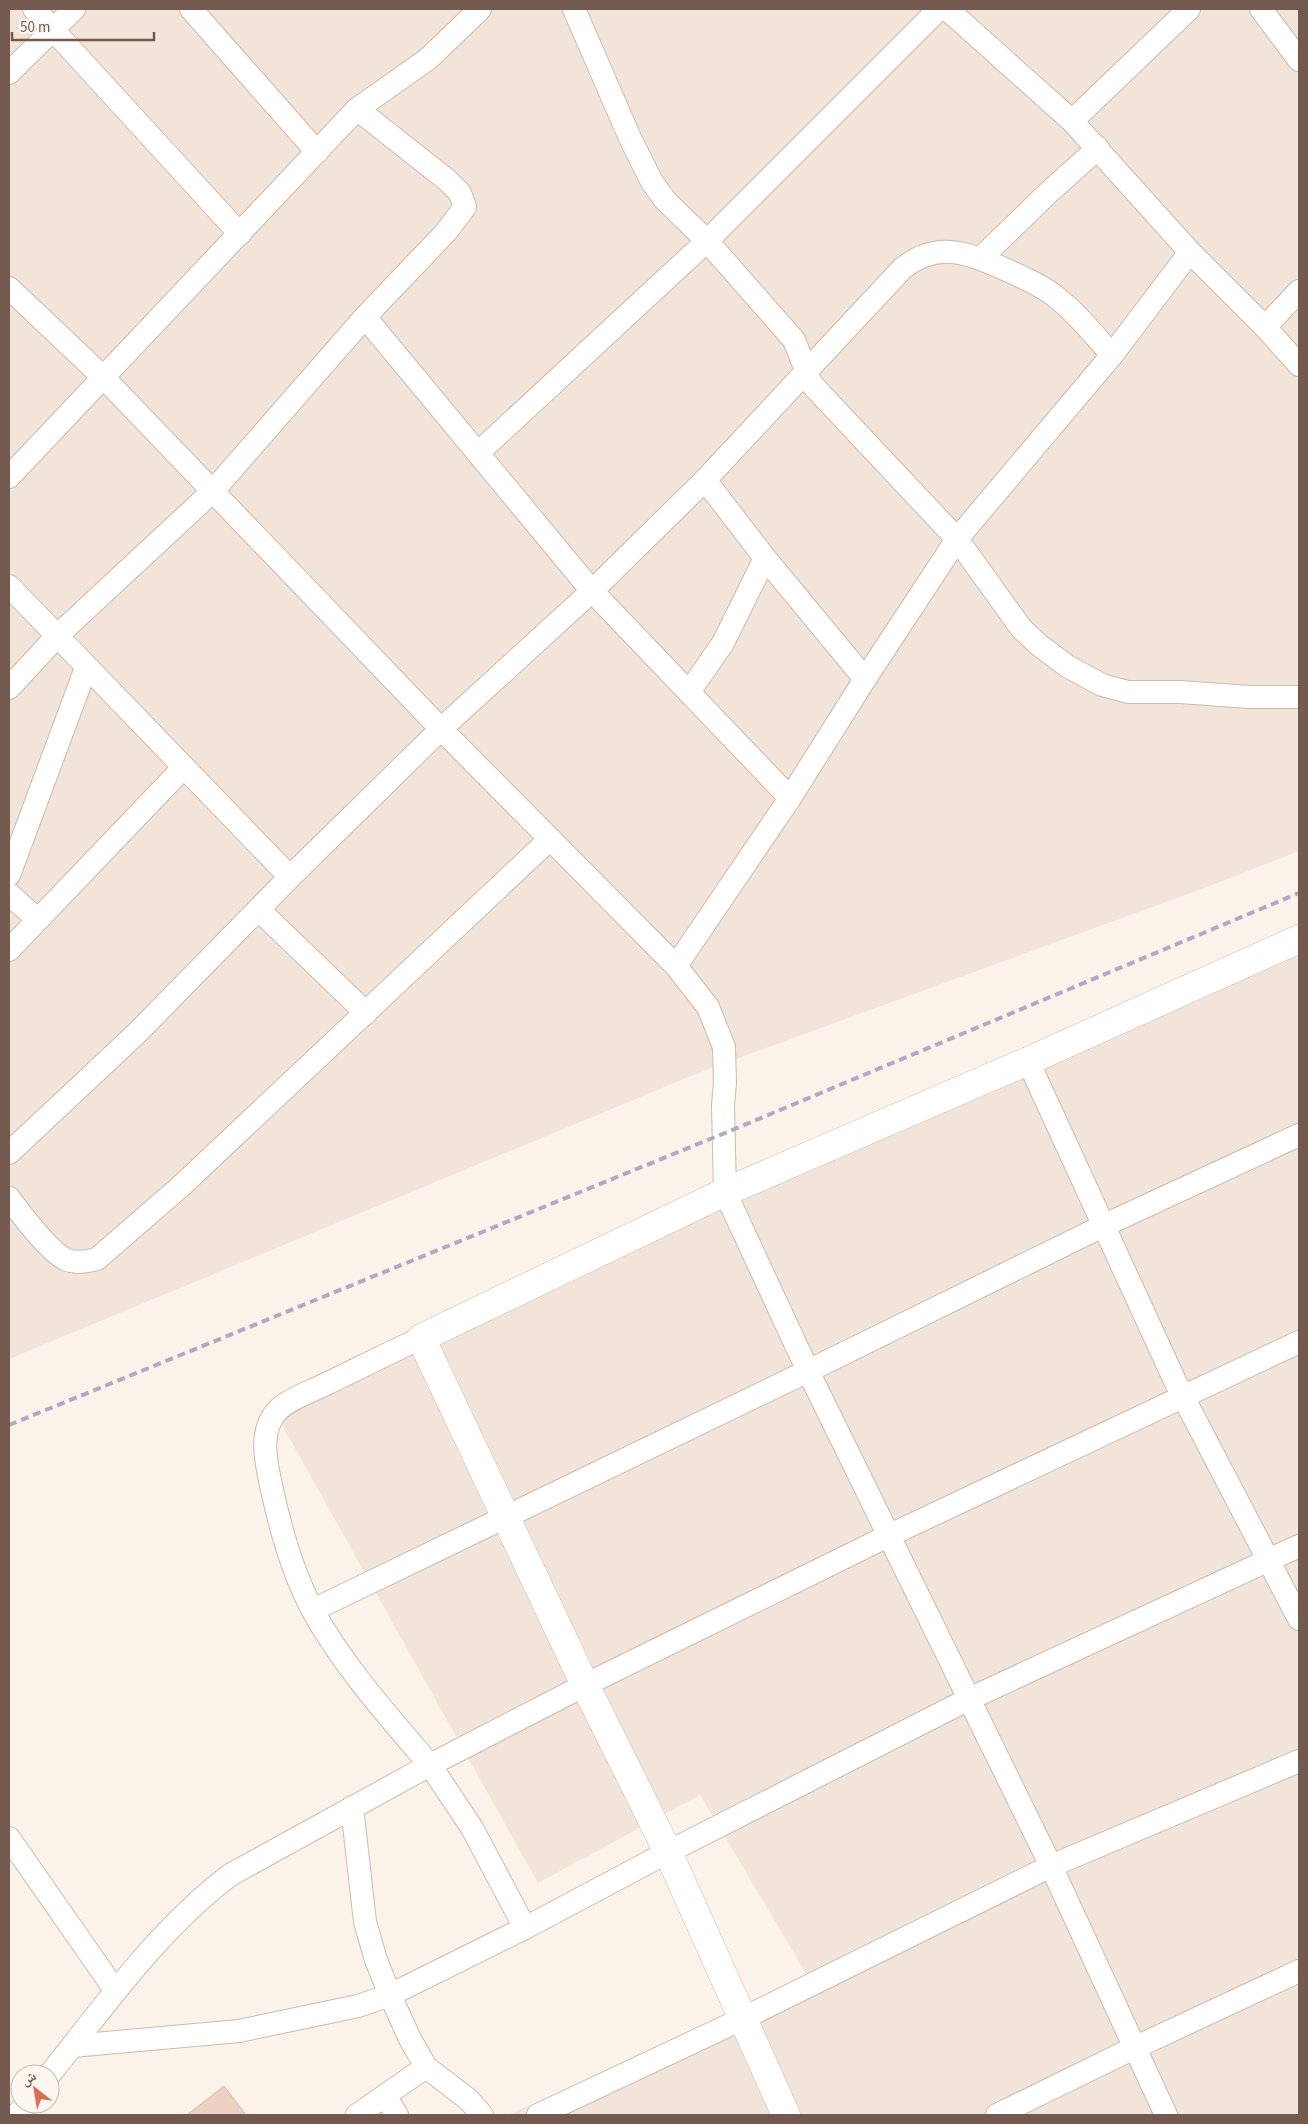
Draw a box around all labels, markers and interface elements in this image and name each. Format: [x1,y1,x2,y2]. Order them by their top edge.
scale bar [12,10,155,42]
text: 50 m [20,17,50,38]
north arrow [10,2064,60,2114]
text: ش [17,2066,40,2091]

